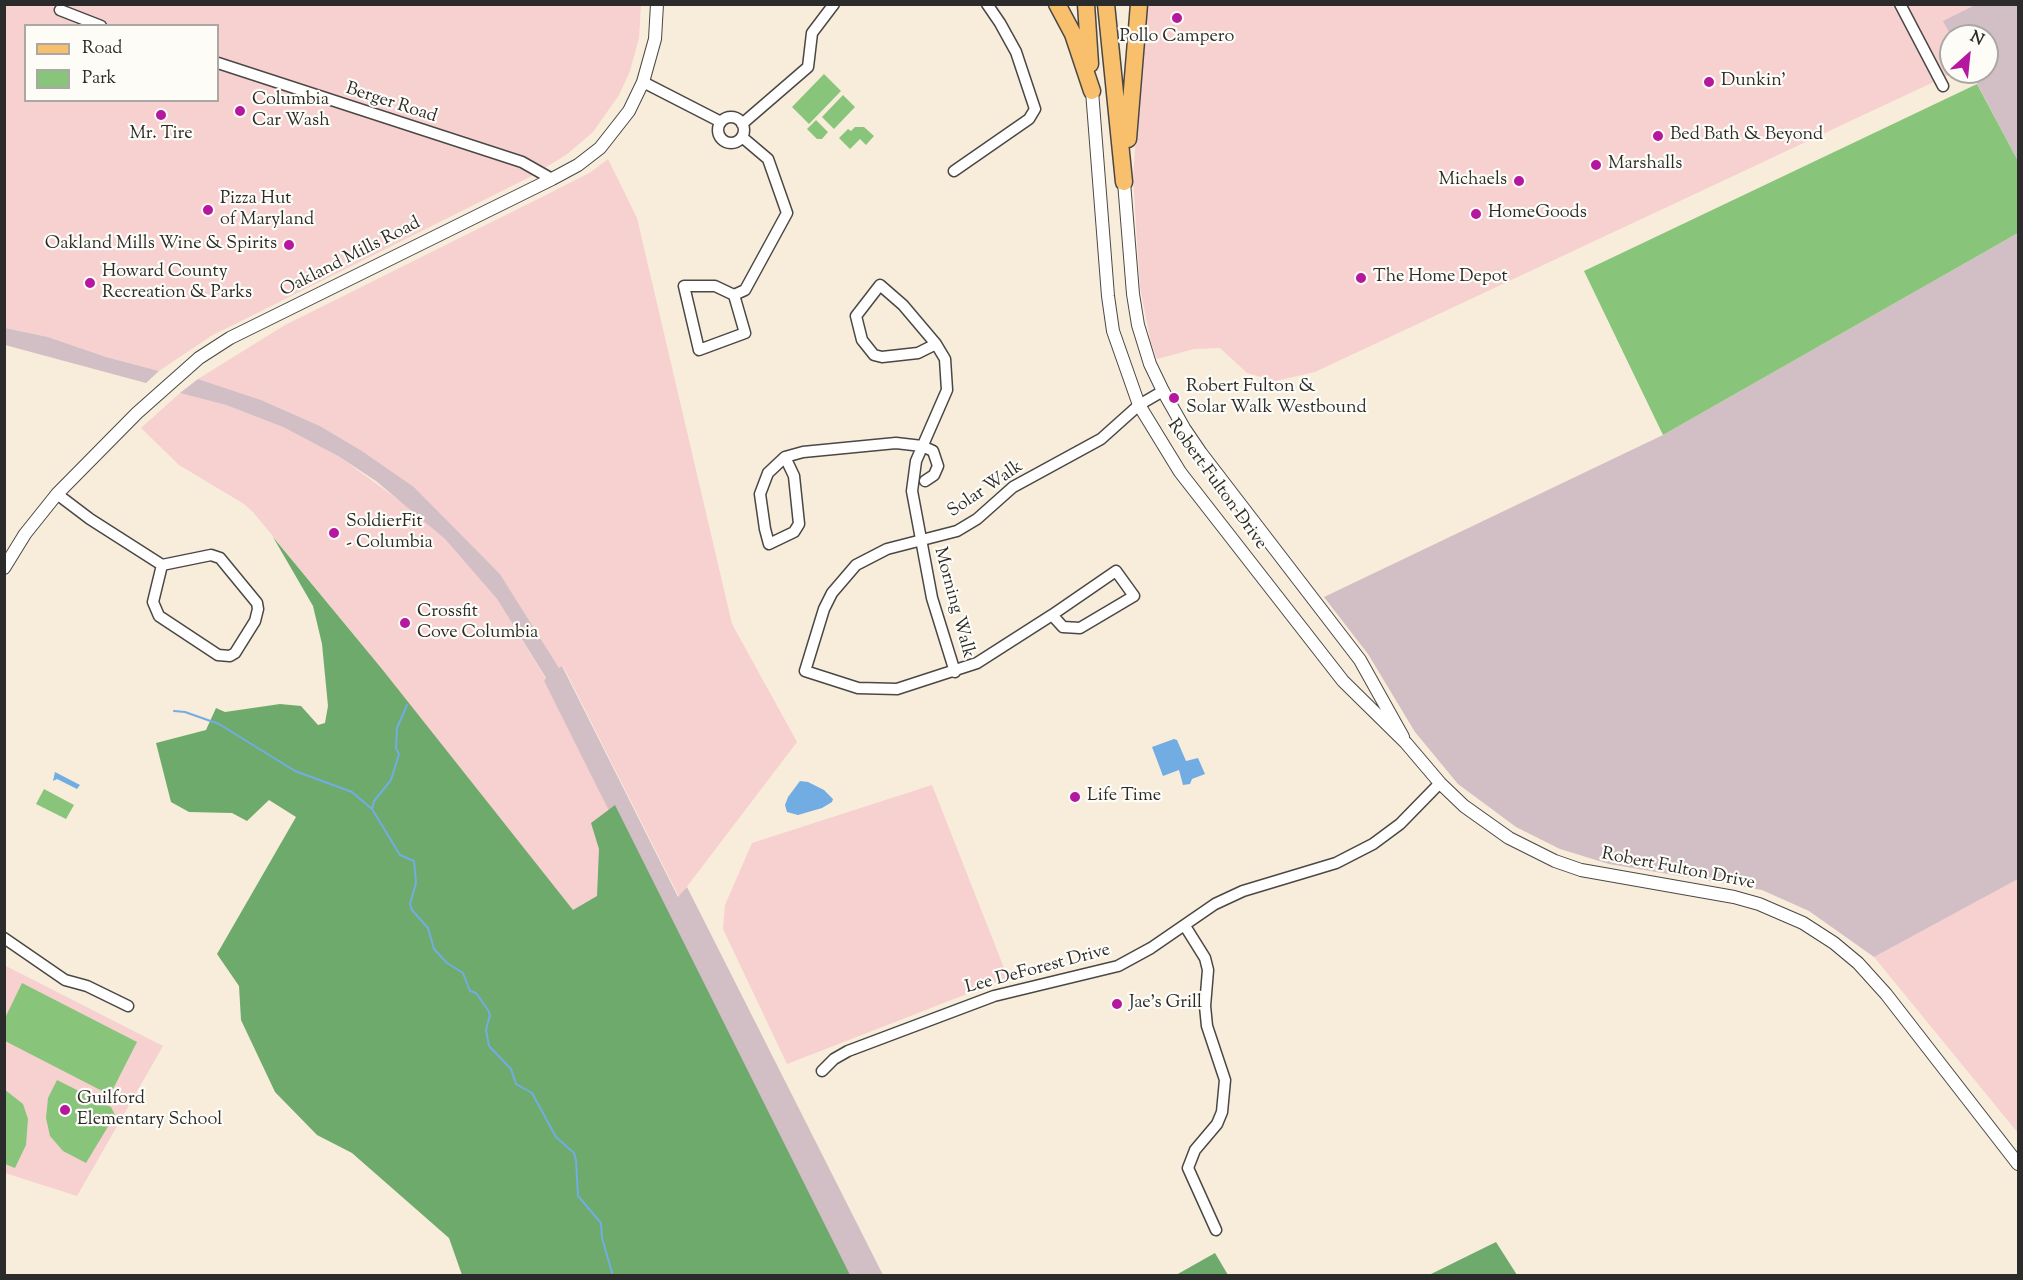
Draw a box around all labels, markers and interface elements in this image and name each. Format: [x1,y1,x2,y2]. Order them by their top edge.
marker: Pollo Campero [1170,11,1184,25]
legend [24,24,219,102]
north arrow [1939,24,1999,84]
text: N [1966,26,1987,52]
place label: Pollo Campero [1120,27,1234,49]
text: Road [82,36,122,62]
text: Park [82,66,116,92]
place label: Dunkin' [1721,71,1786,93]
marker: Dunkin' [1702,75,1716,89]
street label: Berger Road [343,79,439,129]
place label: Columbia Car Wash [252,90,330,132]
marker: Columbia Car Wash [233,104,247,118]
marker: Mr. Tire [154,108,168,122]
place label: Mr. Tire [129,124,193,146]
place label: Bed Bath & Beyond [1670,125,1823,147]
marker: Bed Bath & Beyond [1651,129,1665,143]
place label: Marshalls [1608,154,1682,176]
marker: Marshalls [1589,158,1603,172]
place label: Michaels [1438,170,1507,192]
marker: Michaels [1512,174,1526,188]
place label: Pizza Hut of Maryland [220,189,314,232]
marker: Pizza Hut of Maryland [201,203,215,217]
place label: HomeGoods [1488,203,1587,225]
marker: HomeGoods [1469,207,1483,221]
street label: Oakland Mills Road [277,213,425,303]
place label: Oakland Mills Wine & Spirits [45,234,277,256]
marker: Oakland Mills Wine & Spirits [282,238,296,252]
place label: Howard County Recreation & Parks [102,262,252,304]
place label: The Home Depot [1373,267,1508,289]
marker: The Home Depot [1354,271,1368,285]
marker: Howard County Recreation & Parks [83,276,97,290]
place label: Robert Fulton & Solar Walk Westbound [1186,377,1367,420]
marker: Robert Fulton & Solar Walk Westbound [1167,391,1181,405]
street label: Robert Fulton Drive [1161,416,1271,554]
street label: Solar Walk [944,457,1028,523]
place label: SoldierFit - Columbia [346,512,433,554]
marker: SoldierFit - Columbia [327,526,341,540]
street label: Morning Walk [928,545,978,661]
place label: Crossfit Cove Columbia [417,602,538,644]
marker: Crossfit Cove Columbia [398,616,412,630]
place label: Life Time [1087,786,1161,808]
marker: Life Time [1068,790,1082,804]
street label: Robert Fulton Drive [1600,845,1756,895]
street label: Lee DeForest Drive [963,940,1113,1000]
place label: Jae's Grill [1129,993,1202,1015]
marker: Jae's Grill [1110,997,1124,1011]
place label: Guilford Elementary School [77,1089,222,1132]
marker: Guilford Elementary School [58,1103,72,1117]

